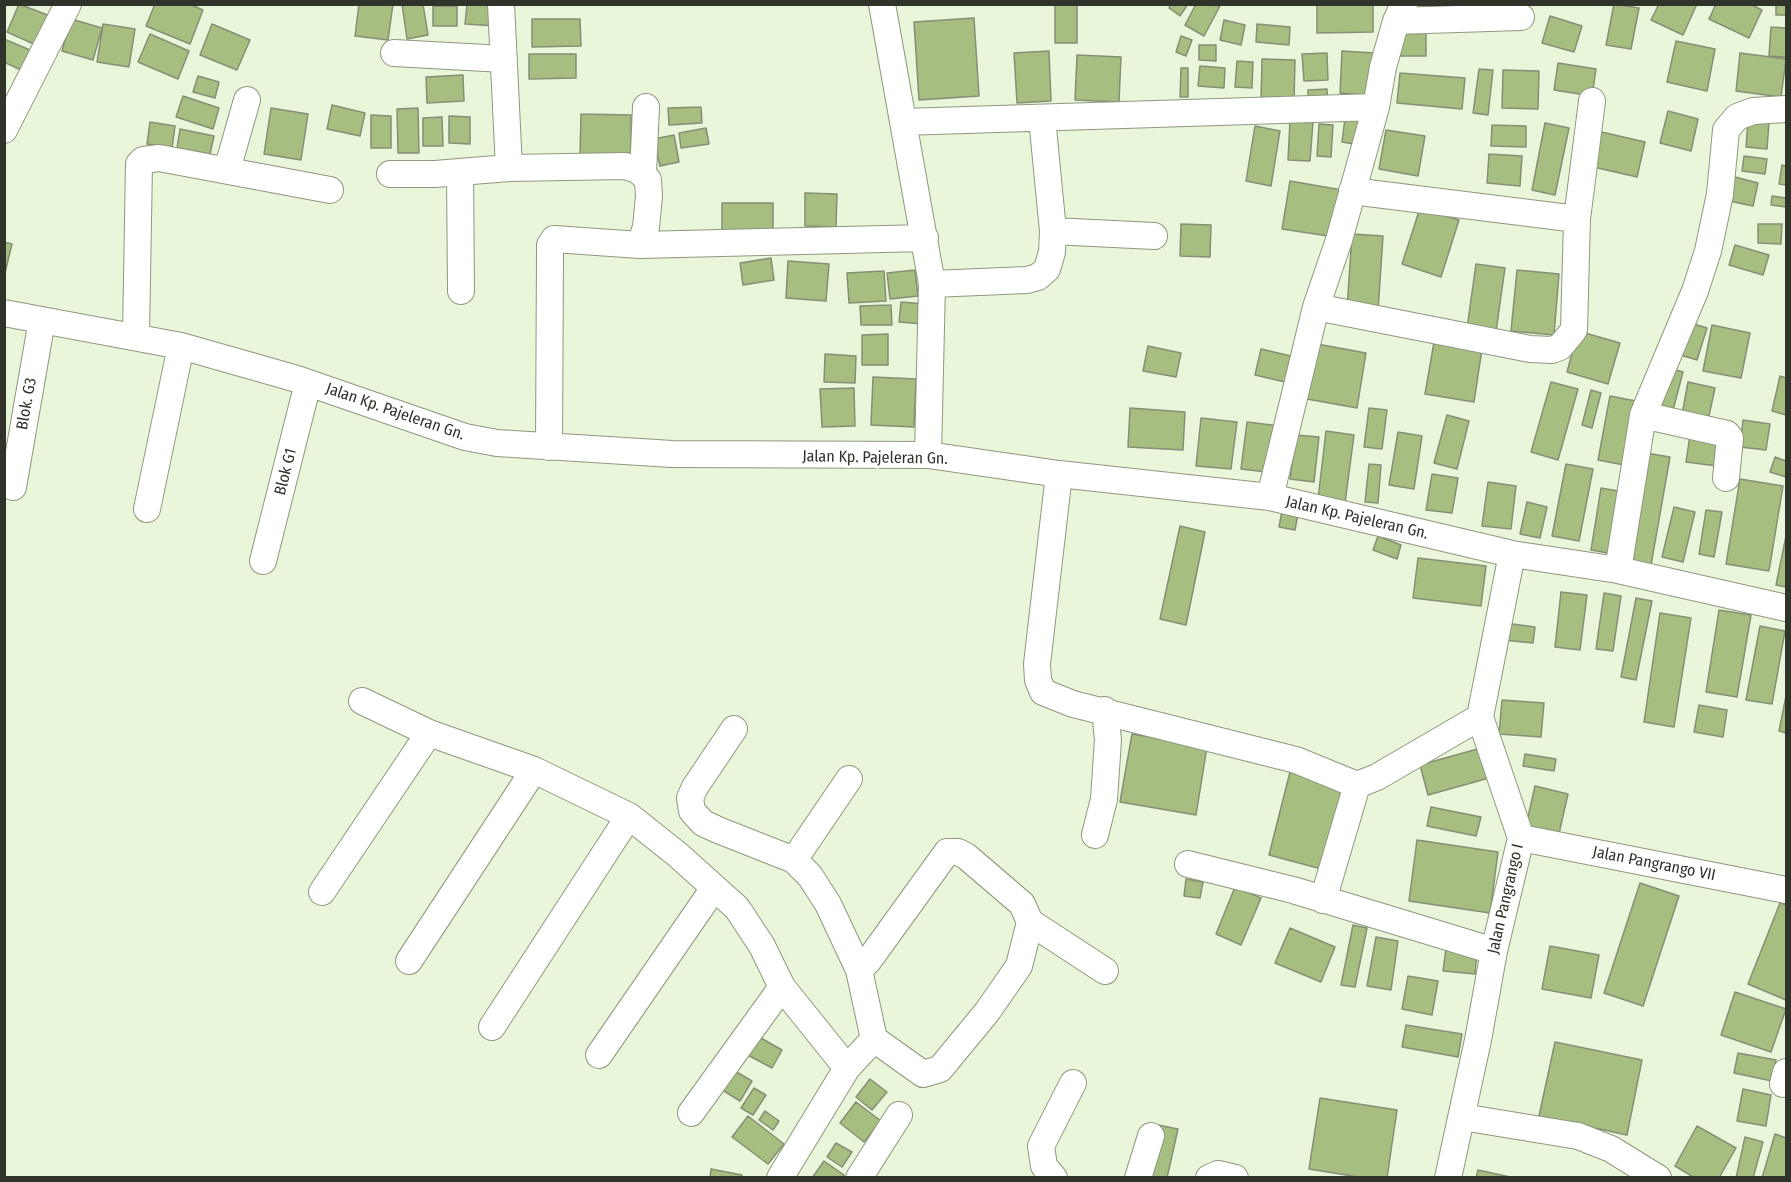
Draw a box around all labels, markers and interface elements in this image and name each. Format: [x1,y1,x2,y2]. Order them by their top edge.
street label: Blok. G3 [13,377,41,431]
street label: Jalan Kp. Pajeleran Gn. [323,379,467,445]
street label: Blok G1 [271,447,301,497]
street label: Jalan Kp. Pajeleran Gn. [802,447,948,469]
street label: Jalan Kp. Pajeleran Gn. [1284,492,1430,544]
street label: Jalan Pangrango I [1484,842,1528,956]
street label: Jalan Pangrango VII [1591,843,1717,885]

